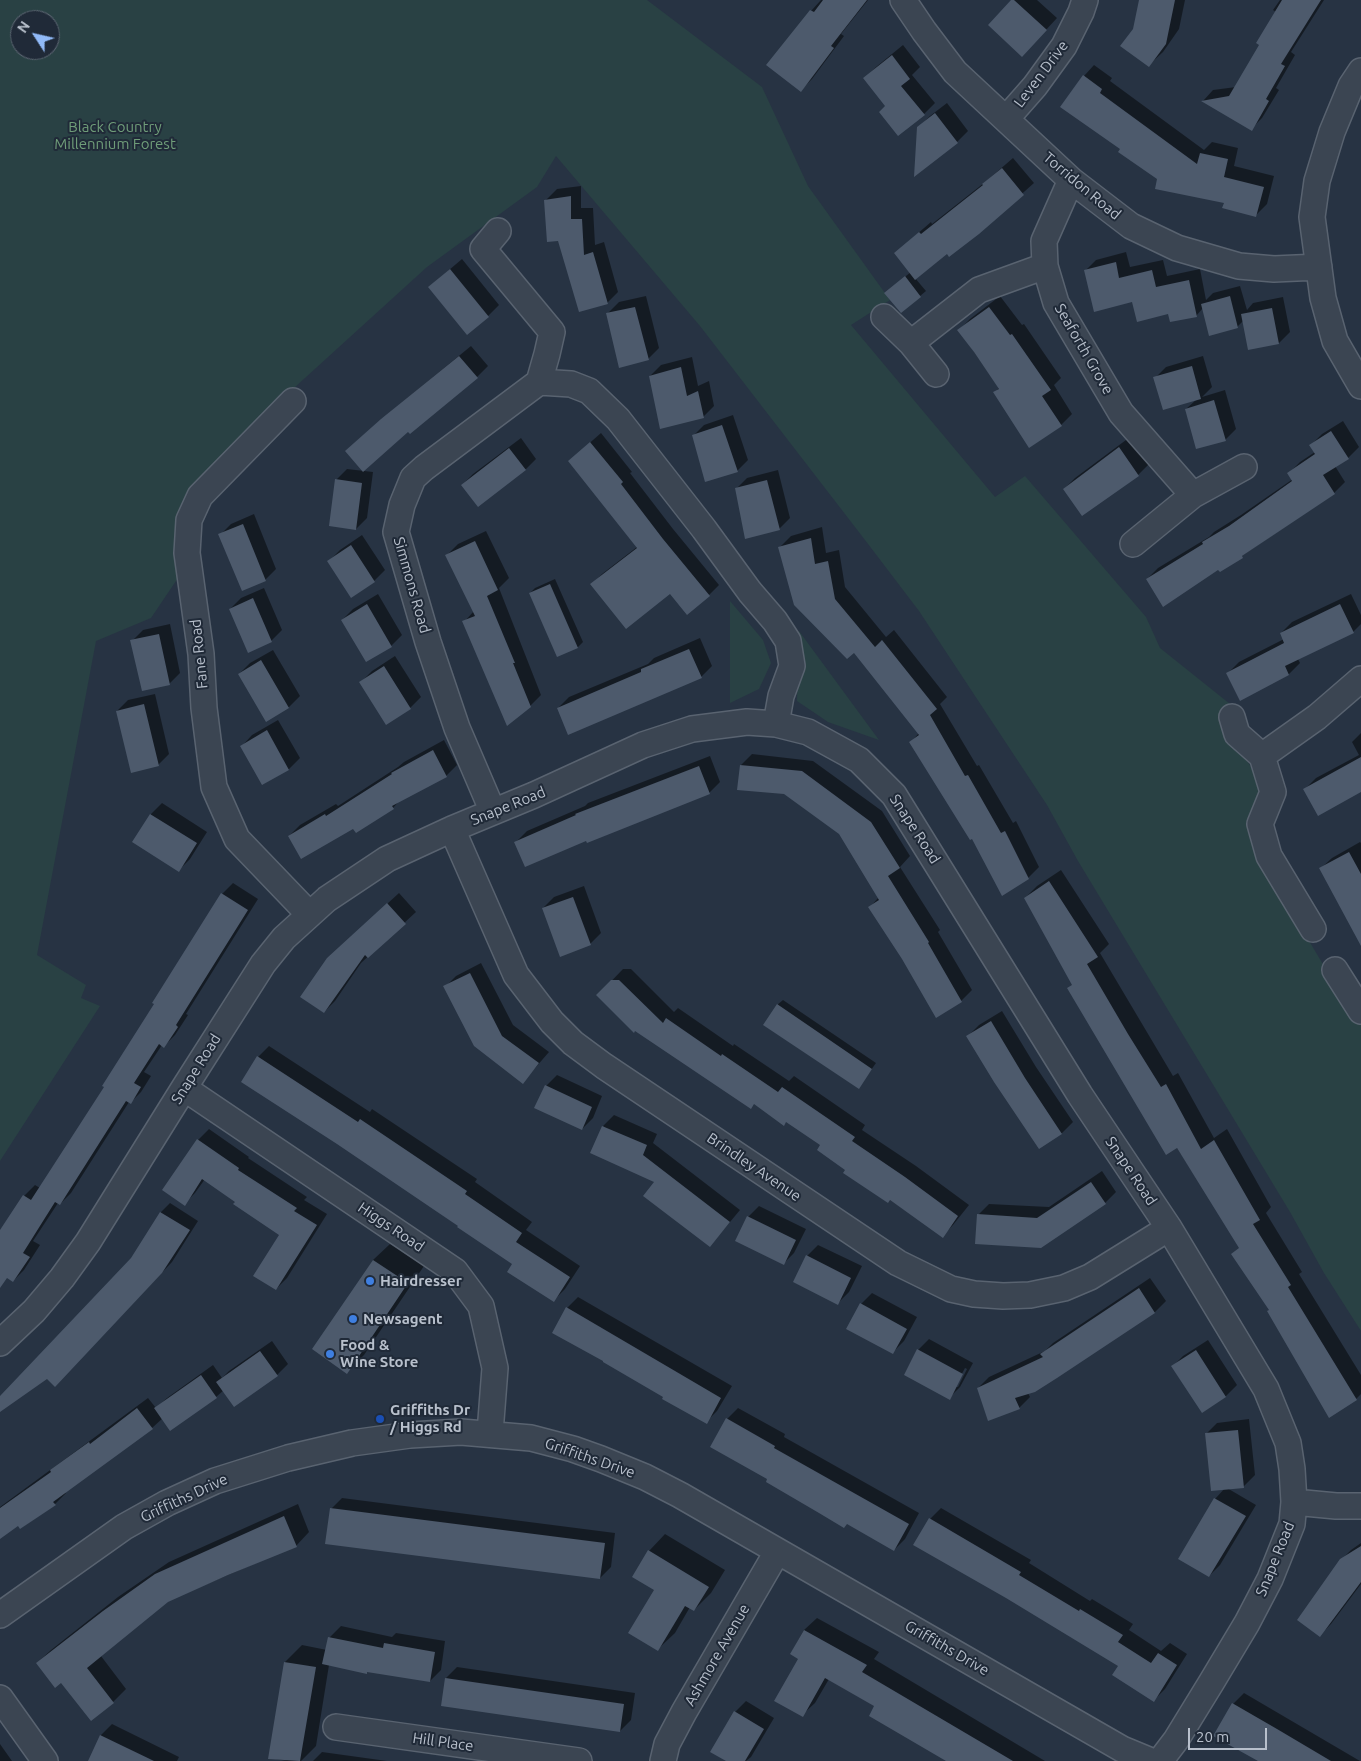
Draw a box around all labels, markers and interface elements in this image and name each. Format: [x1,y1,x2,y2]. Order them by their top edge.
north arrow [10,10,60,60]
text: N [14,18,33,36]
street label: Leven Drive [1010,37,1072,111]
park label: Black Country Millennium Forest [54,118,176,153]
street label: Torridon Road [1040,148,1124,224]
street label: Seaforth Grove [1051,300,1117,398]
street label: Simmons Road [390,535,434,635]
street label: Fane Road [186,618,212,690]
street label: Snape Road [468,783,548,829]
street label: Snape Road [886,791,944,867]
street label: Snape Road [167,1031,225,1107]
street label: Brindley Avenue [704,1129,804,1205]
street label: Snape Road [1101,1133,1161,1209]
street label: Higgs Road [355,1198,427,1256]
place label: Hairdresser [380,1272,462,1290]
marker: Hairdresser [364,1275,376,1287]
place label: Newsagent [363,1310,442,1328]
marker: Newsagent [347,1313,359,1325]
place label: Food & Wine Store [340,1336,418,1371]
marker: Food & Wine Store [324,1348,336,1360]
place label: Griffiths Dr / Higgs Rd [390,1401,470,1436]
marker: Griffiths Dr / Higgs Rd [374,1413,386,1425]
street label: Griffiths Drive [543,1434,637,1482]
street label: Griffiths Drive [138,1470,230,1526]
street label: Snape Road [1252,1519,1298,1599]
street label: Ashmore Avenue [681,1601,753,1709]
street label: Griffiths Drive [902,1617,992,1679]
scale bar [1191,1718,1270,1750]
text: 20 m [1196,1728,1229,1745]
street label: Hill Place [411,1729,475,1755]

